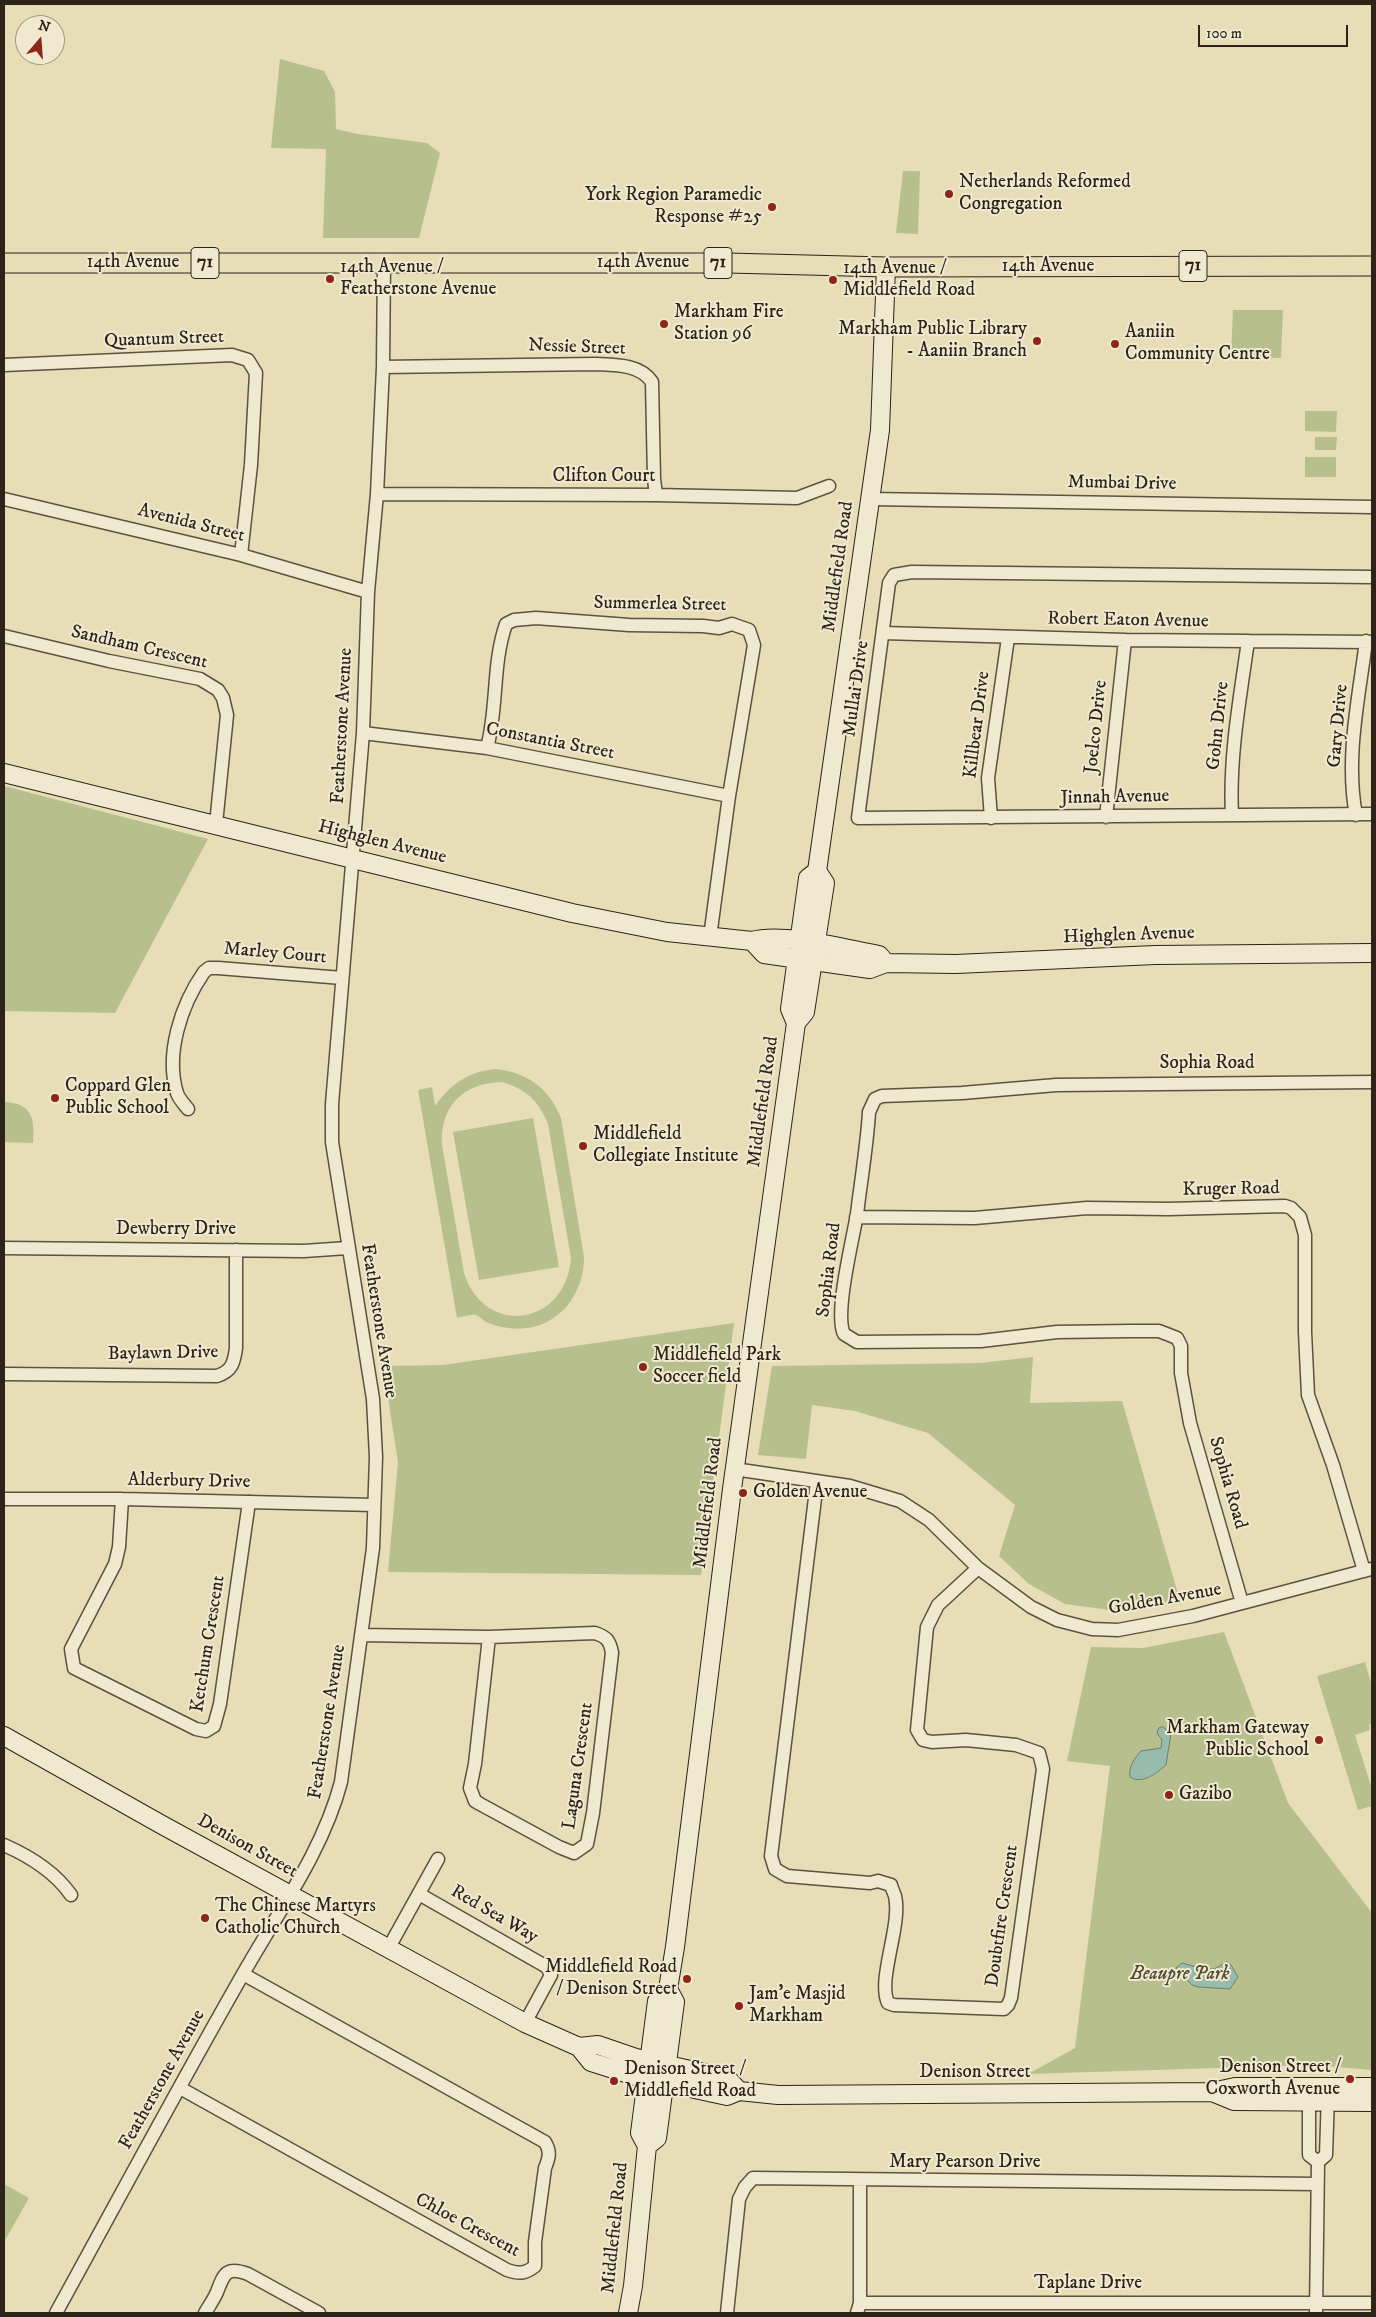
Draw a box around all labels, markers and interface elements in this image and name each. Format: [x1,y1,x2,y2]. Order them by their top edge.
north arrow [15,15,65,65]
scale bar [1201,15,1351,47]
text: N [36,16,53,37]
text: 100 m [1206,24,1242,43]
place label: Netherlands Reformed Congregation [959,172,1131,216]
place label: York Region Paramedic Response #25 [585,185,762,229]
marker: Netherlands Reformed Congregation [943,188,955,200]
marker: York Region Paramedic Response #25 [766,201,778,213]
road number: 71 [191,248,219,278]
road number: 71 [704,248,732,278]
road number: 71 [1179,250,1207,282]
street label: 14th Avenue [87,252,179,274]
street label: 14th Avenue [597,252,689,274]
street label: 14th Avenue [1002,256,1094,278]
place label: 14th Avenue / Featherstone Avenue [340,257,496,301]
place label: 14th Avenue / Middlefield Road [843,258,975,302]
marker: 14th Avenue / Featherstone Avenue [324,273,336,285]
marker: 14th Avenue / Middlefield Road [827,274,839,286]
place label: Markham Fire Station 96 [674,302,784,346]
marker: Markham Fire Station 96 [658,318,670,330]
place label: Markham Public Library - Aaniin Branch [838,319,1027,363]
place label: Aaniin Community Centre [1125,322,1270,366]
street label: Quantum Street [104,327,224,353]
street label: Nessie Street [528,335,626,361]
marker: Markham Public Library - Aaniin Branch [1031,335,1043,347]
marker: Aaniin Community Centre [1109,338,1121,350]
street label: Clifton Court [553,466,655,488]
street label: Mumbai Drive [1067,472,1177,496]
street label: Avenida Street [135,500,247,548]
street label: Middlefield Road [819,500,859,634]
street label: Summerlea Street [593,592,727,618]
street label: Robert Eaton Avenue [1047,608,1209,634]
street label: Sandham Crescent [68,621,210,675]
street label: Mullai Drive [839,639,875,739]
street label: Featherstone Avenue [328,647,358,805]
street label: Killbear Drive [960,670,996,780]
street label: Joelco Drive [1081,679,1113,775]
street label: Gohn Drive [1203,681,1235,771]
street label: Gary Drive [1324,683,1354,769]
street label: Constantia Street [484,718,616,766]
street label: Jinnah Avenue [1060,786,1170,810]
street label: Highglen Avenue [315,816,449,870]
street label: Highglen Avenue [1063,922,1195,950]
street label: Marley Court [223,938,327,970]
street label: Middlefield Road [744,1035,784,1169]
street label: Sophia Road [1160,1053,1254,1075]
place label: Coppard Glen Public School [65,1076,171,1120]
marker: Coppard Glen Public School [49,1092,61,1104]
place label: Middlefield Collegiate Institute [593,1124,738,1168]
marker: Middlefield Collegiate Institute [577,1140,589,1152]
street label: Kruger Road [1182,1178,1280,1202]
street label: Dewberry Drive [116,1219,236,1241]
street label: Sophia Road [813,1221,847,1319]
street label: Featherstone Avenue [355,1242,401,1400]
street label: Baylawn Drive [107,1342,219,1366]
place label: Middlefield Park Soccer field [653,1345,781,1389]
marker: Middlefield Park Soccer field [637,1361,649,1373]
street label: Sophia Road [1203,1434,1251,1532]
street label: Middlefield Road [690,1436,728,1570]
street label: Alderbury Drive [127,1470,251,1494]
place label: Golden Avenue [753,1482,867,1504]
marker: Golden Avenue [737,1487,749,1499]
street label: Ketchum Crescent [187,1574,231,1714]
street label: Golden Avenue [1107,1579,1223,1621]
street label: Featherstone Avenue [305,1643,351,1801]
street label: Laguna Crescent [559,1701,599,1831]
place label: Markham Gateway Public School [1166,1718,1309,1762]
marker: Markham Gateway Public School [1313,1734,1325,1746]
place label: Gazibo [1179,1784,1232,1806]
marker: Gazibo [1163,1789,1175,1801]
street label: Denison Street [193,1810,301,1884]
street label: Doubtfire Crescent [982,1844,1024,1988]
street label: Red Sea Way [446,1881,542,1949]
place label: The Chinese Martyrs Catholic Church [215,1896,376,1940]
marker: The Chinese Martyrs Catholic Church [199,1912,211,1924]
place label: Middlefield Road / Denison Street [545,1957,677,2001]
park label: Beaupre Park [1131,1964,1229,1986]
marker: Middlefield Road / Denison Street [681,1973,693,1985]
place label: Jam'e Masjid Markham [749,1984,846,2028]
marker: Jam'e Masjid Markham [733,2000,745,2012]
street label: Featherstone Avenue [115,2006,211,2154]
place label: Denison Street / Coxworth Avenue [1206,2057,1340,2101]
place label: Denison Street / Middlefield Road [624,2059,756,2103]
street label: Denison Street [919,2062,1031,2084]
marker: Denison Street / Coxworth Avenue [1344,2073,1356,2085]
marker: Denison Street / Middlefield Road [608,2075,620,2087]
street label: Mary Pearson Drive [889,2152,1041,2174]
street label: Middlefield Road [598,2161,634,2295]
street label: Chloe Crescent [411,2189,523,2263]
street label: Taplane Drive [1034,2273,1142,2295]

